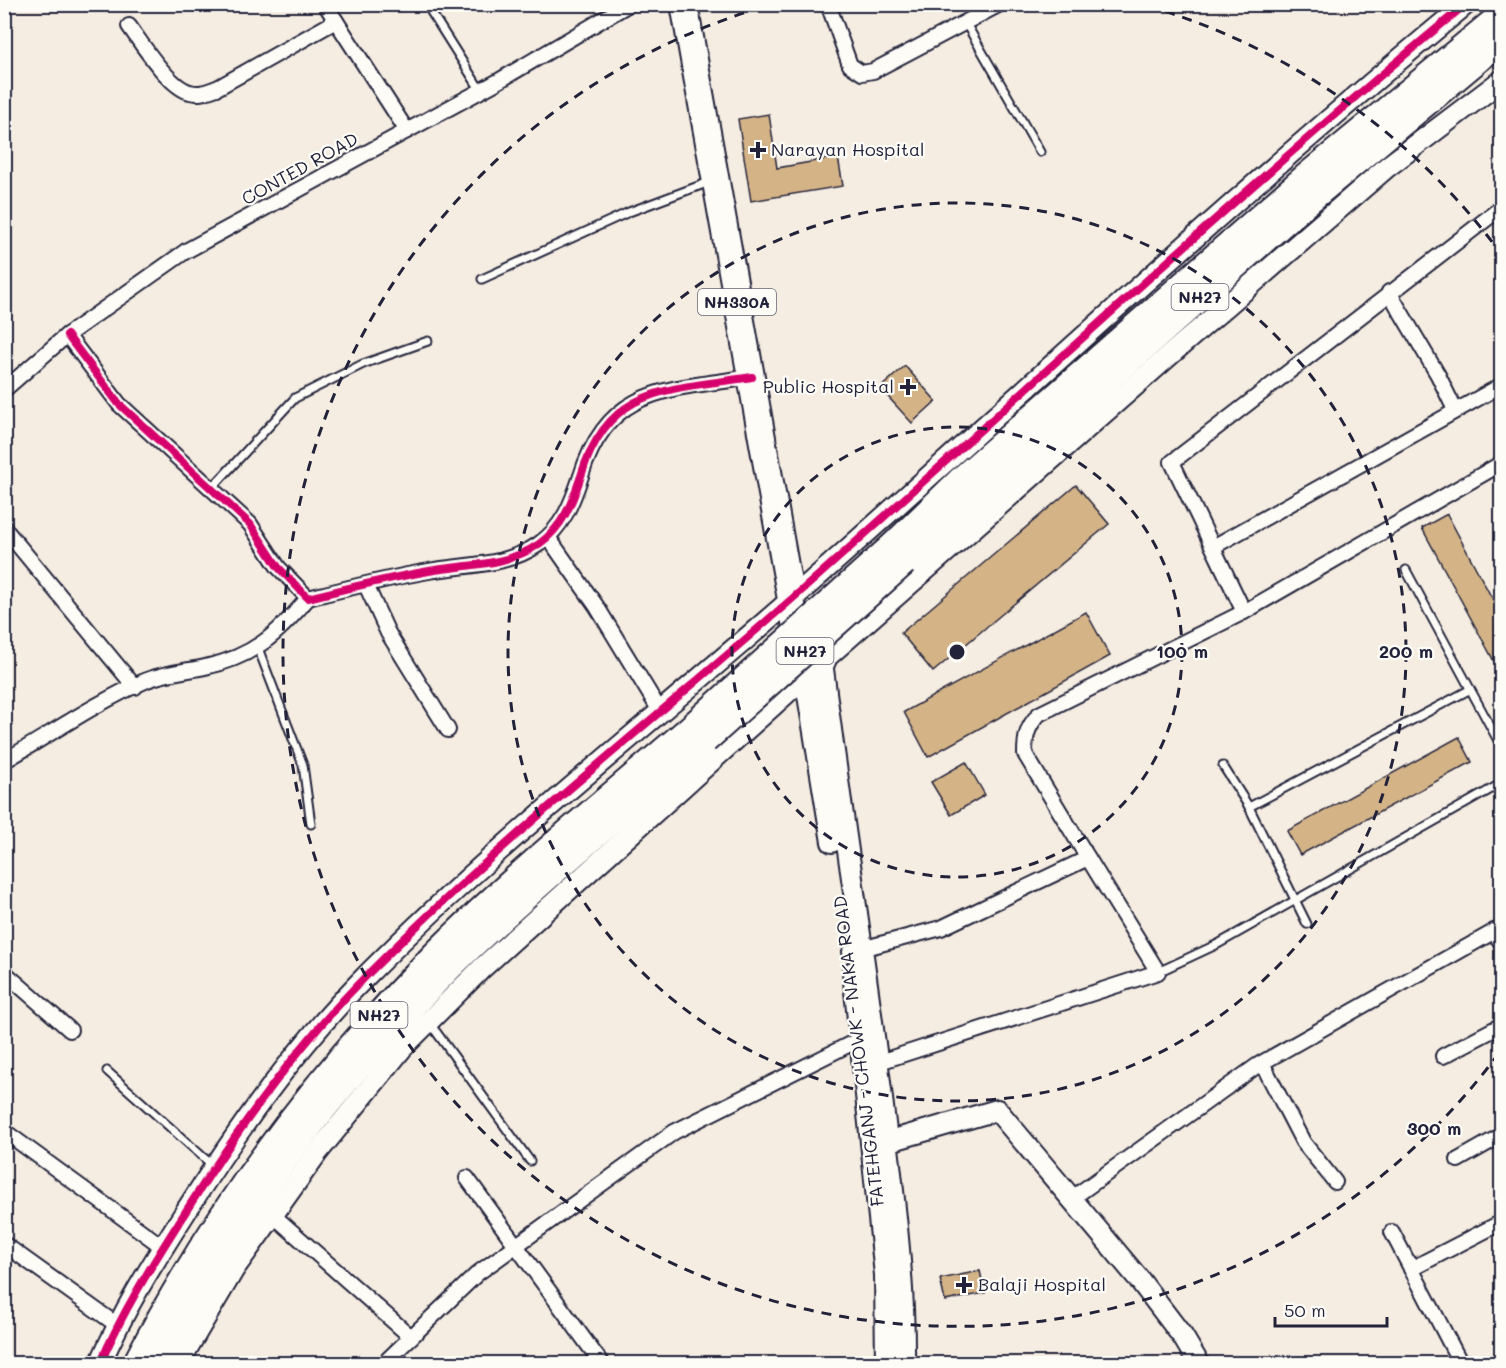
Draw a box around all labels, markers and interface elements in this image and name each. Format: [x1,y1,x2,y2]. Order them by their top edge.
street label: CONTED ROAD [237,126,362,210]
place label: Narayan Hospital [771,137,925,161]
marker: Narayan Hospital [749,141,767,159]
road number: NH27 [1172,284,1228,310]
road number: NH330A [698,289,776,315]
place label: Public Hospital [763,374,894,398]
marker: Public Hospital [899,378,917,396]
road number: NH27 [776,638,834,664]
text: 100 m [1156,639,1208,663]
text: 200 m [1379,639,1433,663]
centre of rings [947,642,967,662]
street label: FATEHGANJ - CHOWK - NAKA ROAD [827,894,889,1208]
road number: NH27 [350,1002,407,1028]
text: 300 m [1407,1116,1461,1140]
place label: Balaji Hospital [978,1272,1106,1296]
marker: Balaji Hospital [955,1276,973,1294]
scale bar [1275,1290,1388,1328]
text: 50 m [1284,1298,1326,1322]

